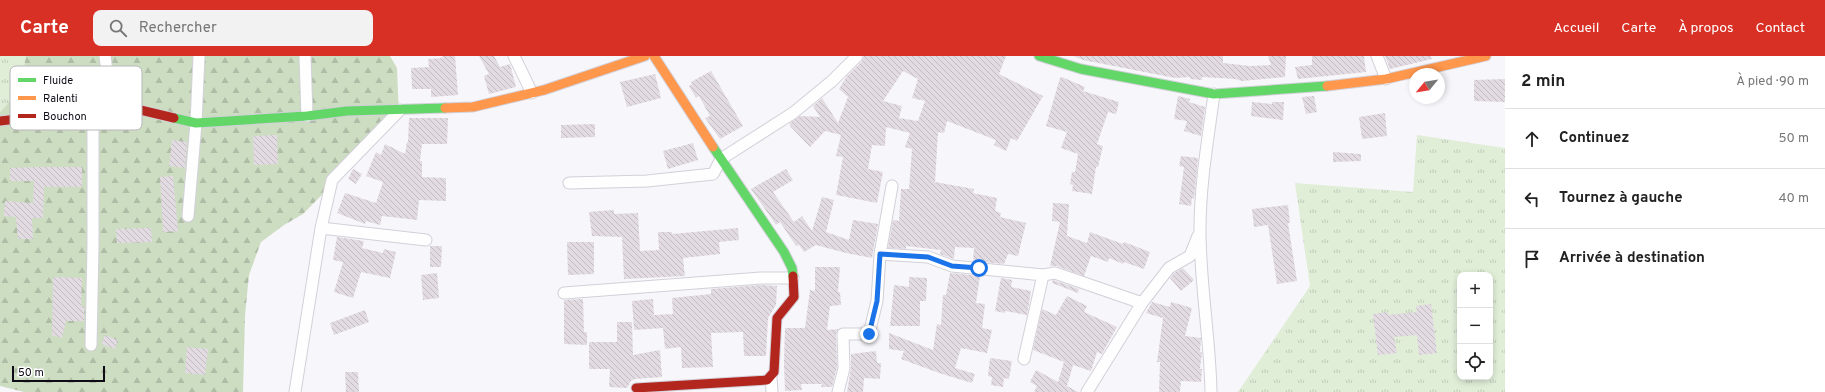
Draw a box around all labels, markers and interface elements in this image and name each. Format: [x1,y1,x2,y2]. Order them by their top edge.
search box [93,10,373,46]
text: Carte [20,16,69,40]
icon: search [107,17,129,39]
text: Rechercher [139,19,217,38]
text: Accueil [1553,20,1599,37]
text: Carte [1621,20,1656,37]
text: À propos [1678,20,1734,37]
text: Contact [1756,20,1805,37]
legend [10,66,142,130]
north arrow [1409,68,1445,104]
text: 2 min [1521,71,1565,93]
text: Fluide [43,74,73,88]
text: À pied · 90 m [1736,74,1809,90]
text: Ralenti [43,92,78,106]
text: Bouchon [43,110,87,124]
icon: ahead [1521,128,1543,150]
text: Continuez [1559,129,1629,148]
text: 50 m [1779,131,1809,147]
icon: left [1521,188,1543,210]
text: Tournez à gauche [1559,189,1683,208]
text: 40 m [1779,191,1809,207]
icon: arrive [1521,248,1543,270]
text: Arrivée à destination [1559,249,1705,268]
route start [970,259,988,277]
map controls [1457,272,1493,380]
button: + [1457,272,1493,308]
button: − [1457,308,1493,344]
route end [860,325,878,343]
button: locate [1457,344,1493,380]
scale bar [12,364,105,383]
text: 50 m [18,366,44,380]

